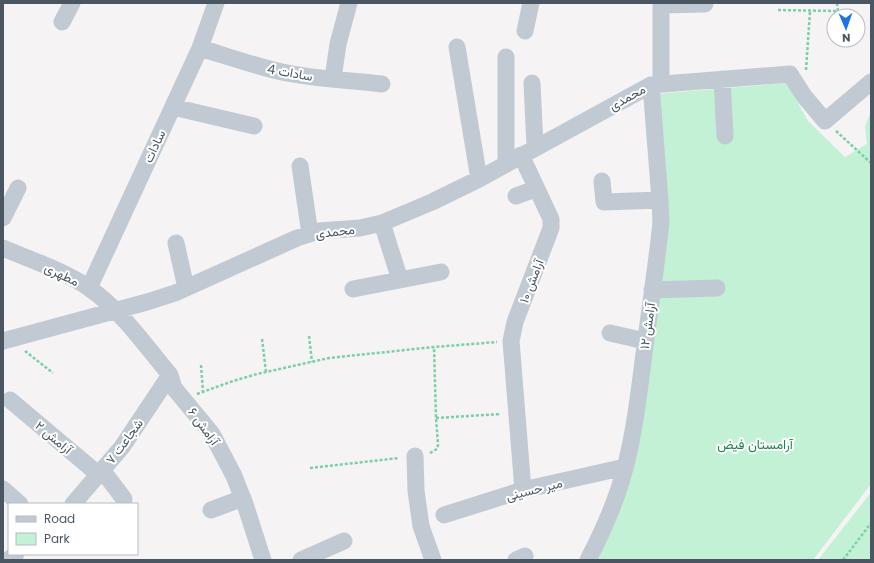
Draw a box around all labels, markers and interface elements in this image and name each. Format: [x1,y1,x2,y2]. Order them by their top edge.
north arrow [826,8,866,48]
text: N [842,30,851,46]
street label: سادات 4 [266,59,314,86]
street label: محمدی [605,80,649,115]
street label: سادات [139,127,170,166]
street label: محمدی [314,220,356,243]
street label: آرامش ۱۰ [514,256,549,306]
street label: مطهری [41,258,82,291]
street label: آرامش ۱۲ [635,301,660,350]
street label: آرامش ۶ [183,404,224,450]
street label: شجاعت ۷ [101,415,148,468]
street label: آرامش ۲ [31,416,77,459]
park label: آرامستان فیض [717,435,794,454]
street label: میر حسینی [504,473,565,506]
legend [8,503,138,555]
text: Road [44,510,75,527]
text: Park [44,530,71,547]

